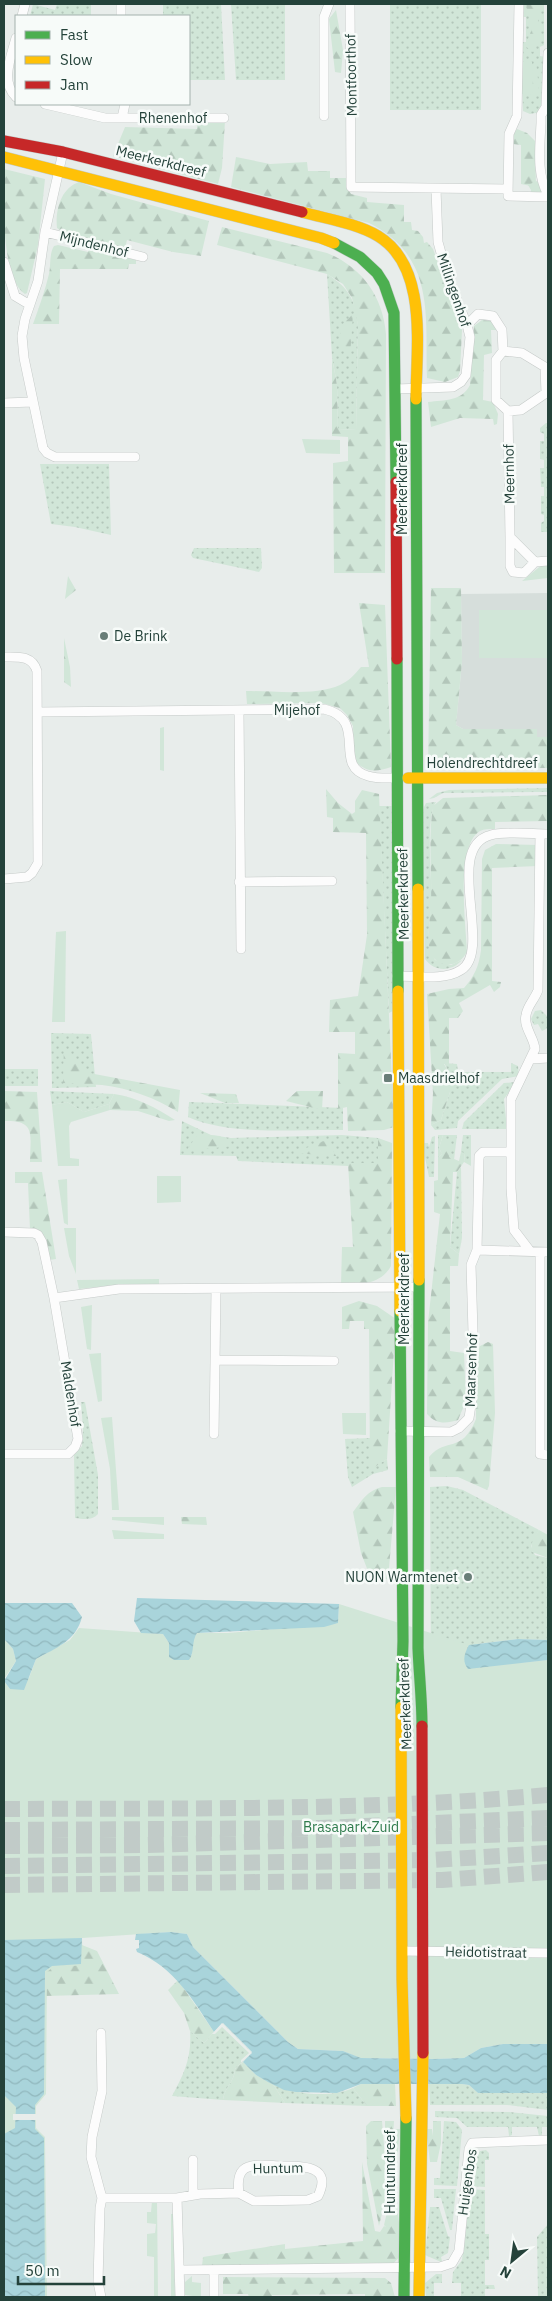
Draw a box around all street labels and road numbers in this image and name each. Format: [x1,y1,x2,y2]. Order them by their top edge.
street label: Montfoorthof [341,33,361,116]
street label: Rhenenhof [139,109,208,127]
street label: Meerkerkdreef [114,141,208,181]
street label: Mijndenhof [58,227,131,261]
street label: Millingenhof [433,251,475,330]
street label: Meerkerkdreef [393,442,411,535]
street label: Meernhof [499,443,519,504]
street label: Mijehof [274,701,321,719]
street label: Holendrechtdreef [426,754,538,772]
street label: Meerkerkdreef [393,847,413,940]
street label: Meerkerkdreef [395,1252,413,1345]
street label: Maarsenhof [461,1332,481,1407]
street label: Maldenhof [57,1360,85,1429]
street label: Meerkerkdreef [394,1657,416,1750]
street label: Heidotistraat [445,1942,527,1962]
street label: Huntumdreef [381,2130,399,2214]
street label: Huigenbos [453,2147,481,2216]
street label: Huntum [252,2159,304,2177]

